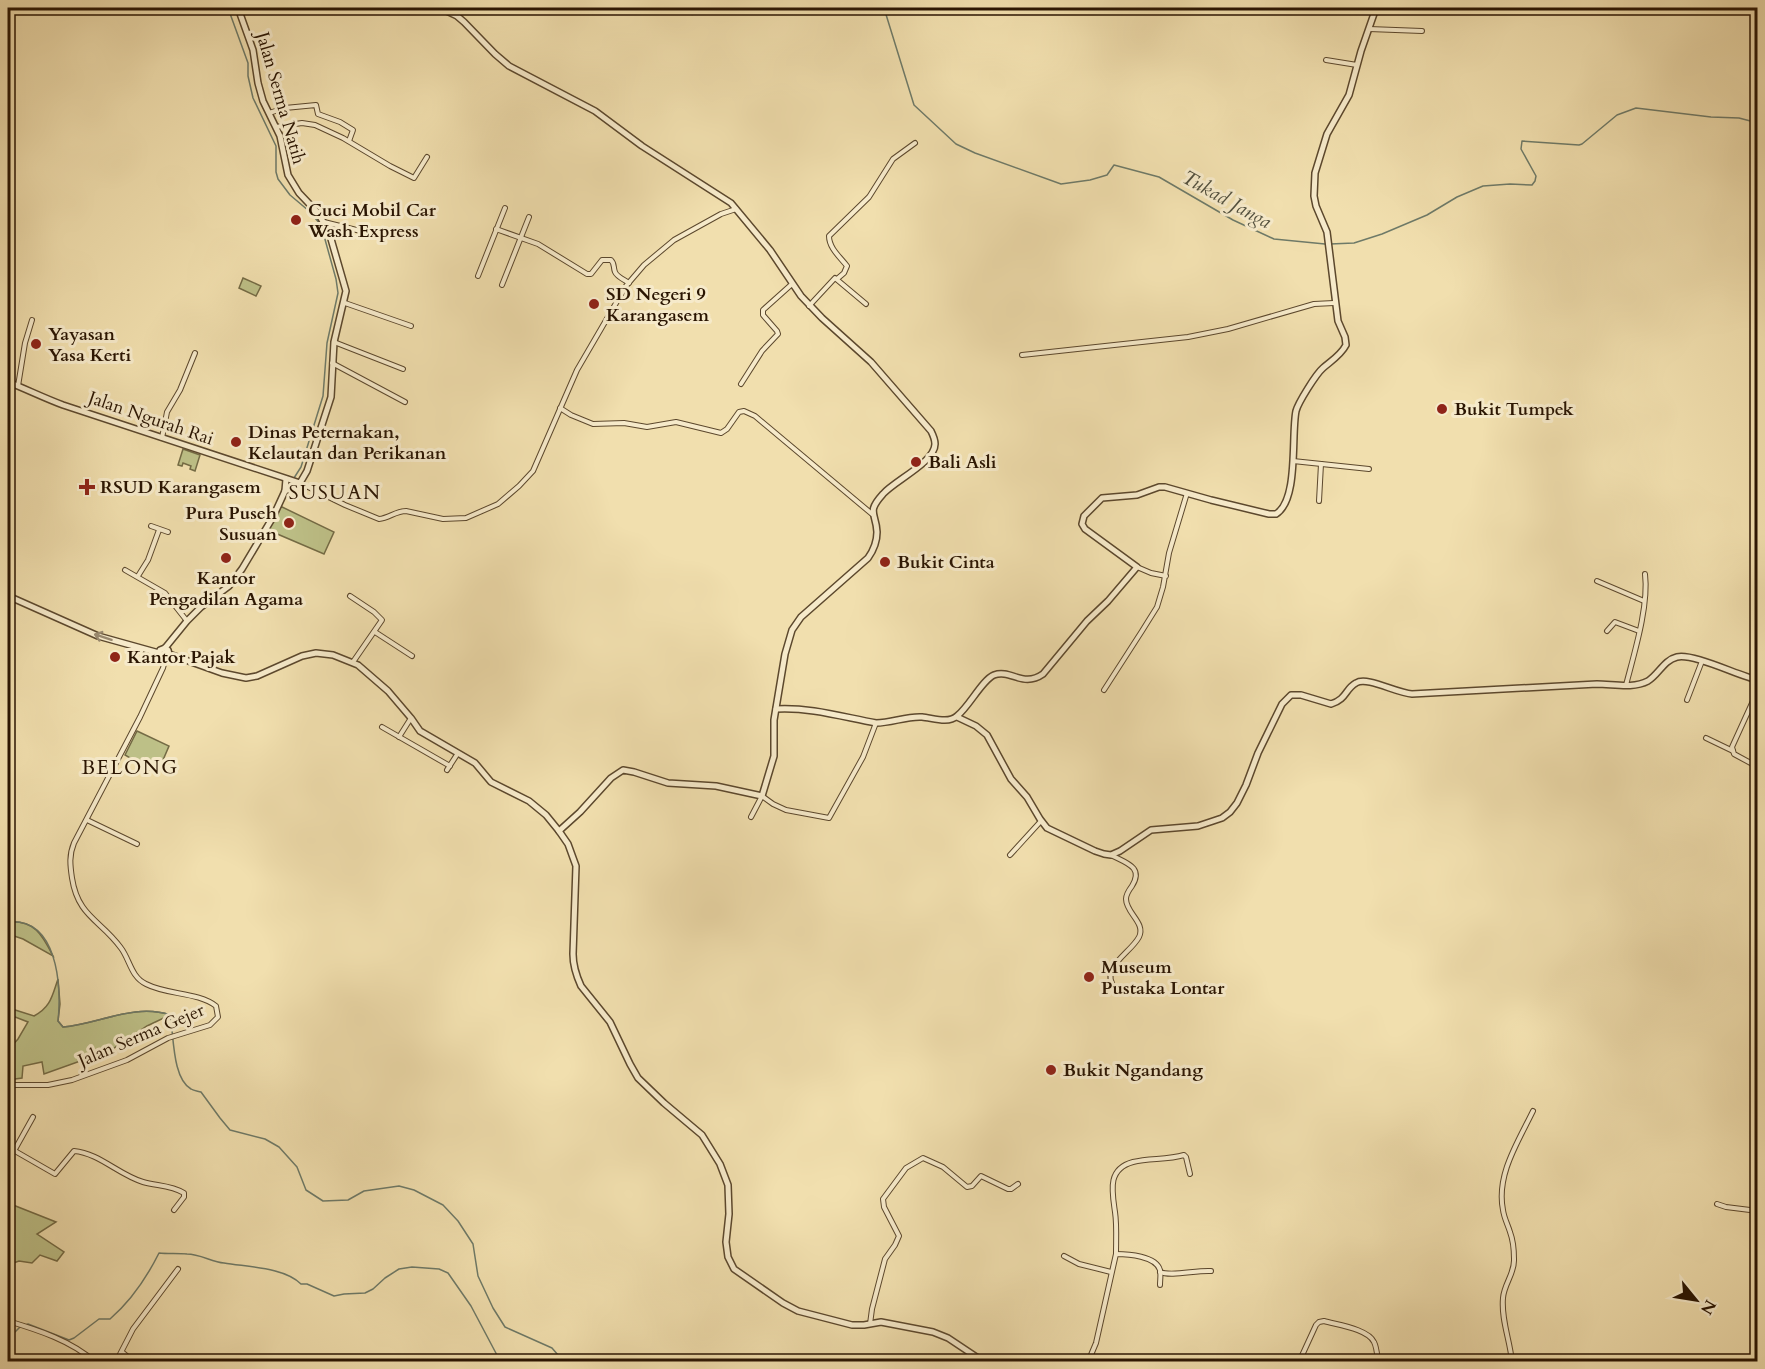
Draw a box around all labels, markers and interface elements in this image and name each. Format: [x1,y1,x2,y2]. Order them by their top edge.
street label: Jalan Serma Natih [249,26,311,167]
water label: Tukad Janga [1177,164,1276,235]
place label: Cuci Mobil Car Wash Express [307,198,437,244]
marker: Cuci Mobil Car Wash Express [289,213,303,227]
place label: SD Negeri 9 Karangasem [606,282,710,328]
marker: SD Negeri 9 Karangasem [587,297,601,311]
place label: Yayasan Yasa Kerti [48,322,131,368]
marker: Yayasan Yasa Kerti [29,337,43,351]
street label: Jalan Ngurah Rai [82,384,217,452]
place label: Bukit Tumpek [1454,397,1575,422]
marker: Bukit Tumpek [1435,402,1449,416]
place label: Dinas Peternakan, Kelautan dan Perikanan [248,420,447,466]
marker: Dinas Peternakan, Kelautan dan Perikanan [229,435,243,449]
place label: Bali Asli [928,450,997,475]
marker: Bali Asli [909,455,923,469]
place label: RSUD Karangasem [100,475,261,500]
marker: RSUD Karangasem [78,478,96,496]
district label: SUSUAN [289,479,381,506]
place label: Pura Puseh Susuan [185,501,277,547]
marker: Pura Puseh Susuan [282,516,296,530]
place label: Bukit Cinta [897,550,995,575]
marker: Kantor Pengadilan Agama [219,551,233,565]
marker: Bukit Cinta [878,555,892,569]
place label: Kantor Pengadilan Agama [149,566,303,612]
one-way arrow [94,631,113,642]
place label: Kantor Pajak [127,645,236,670]
marker: Kantor Pajak [108,650,122,664]
district label: BELONG [81,754,179,781]
place label: Museum Pustaka Lontar [1101,955,1225,1001]
marker: Museum Pustaka Lontar [1082,970,1096,984]
street label: Jalan Serma Gejer [71,997,209,1075]
place label: Bukit Ngandang [1063,1058,1203,1083]
marker: Bukit Ngandang [1044,1063,1058,1077]
north arrow [1666,1270,1726,1330]
text: N [1695,1295,1721,1319]

